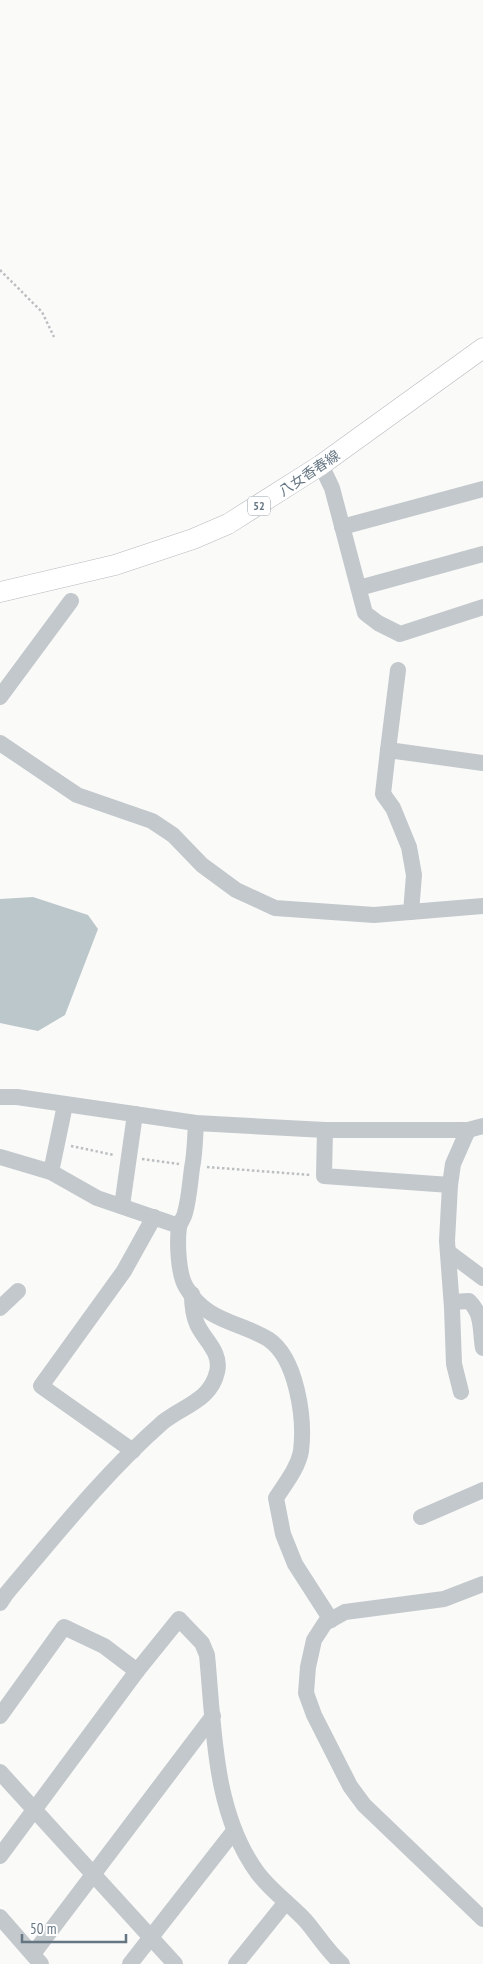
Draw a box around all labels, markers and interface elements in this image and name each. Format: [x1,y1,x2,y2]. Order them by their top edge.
street label: 八女香春線 [275,446,343,500]
road number: 52 [248,496,270,516]
scale bar [22,1912,126,1944]
text: 50 m [30,1919,56,1938]

